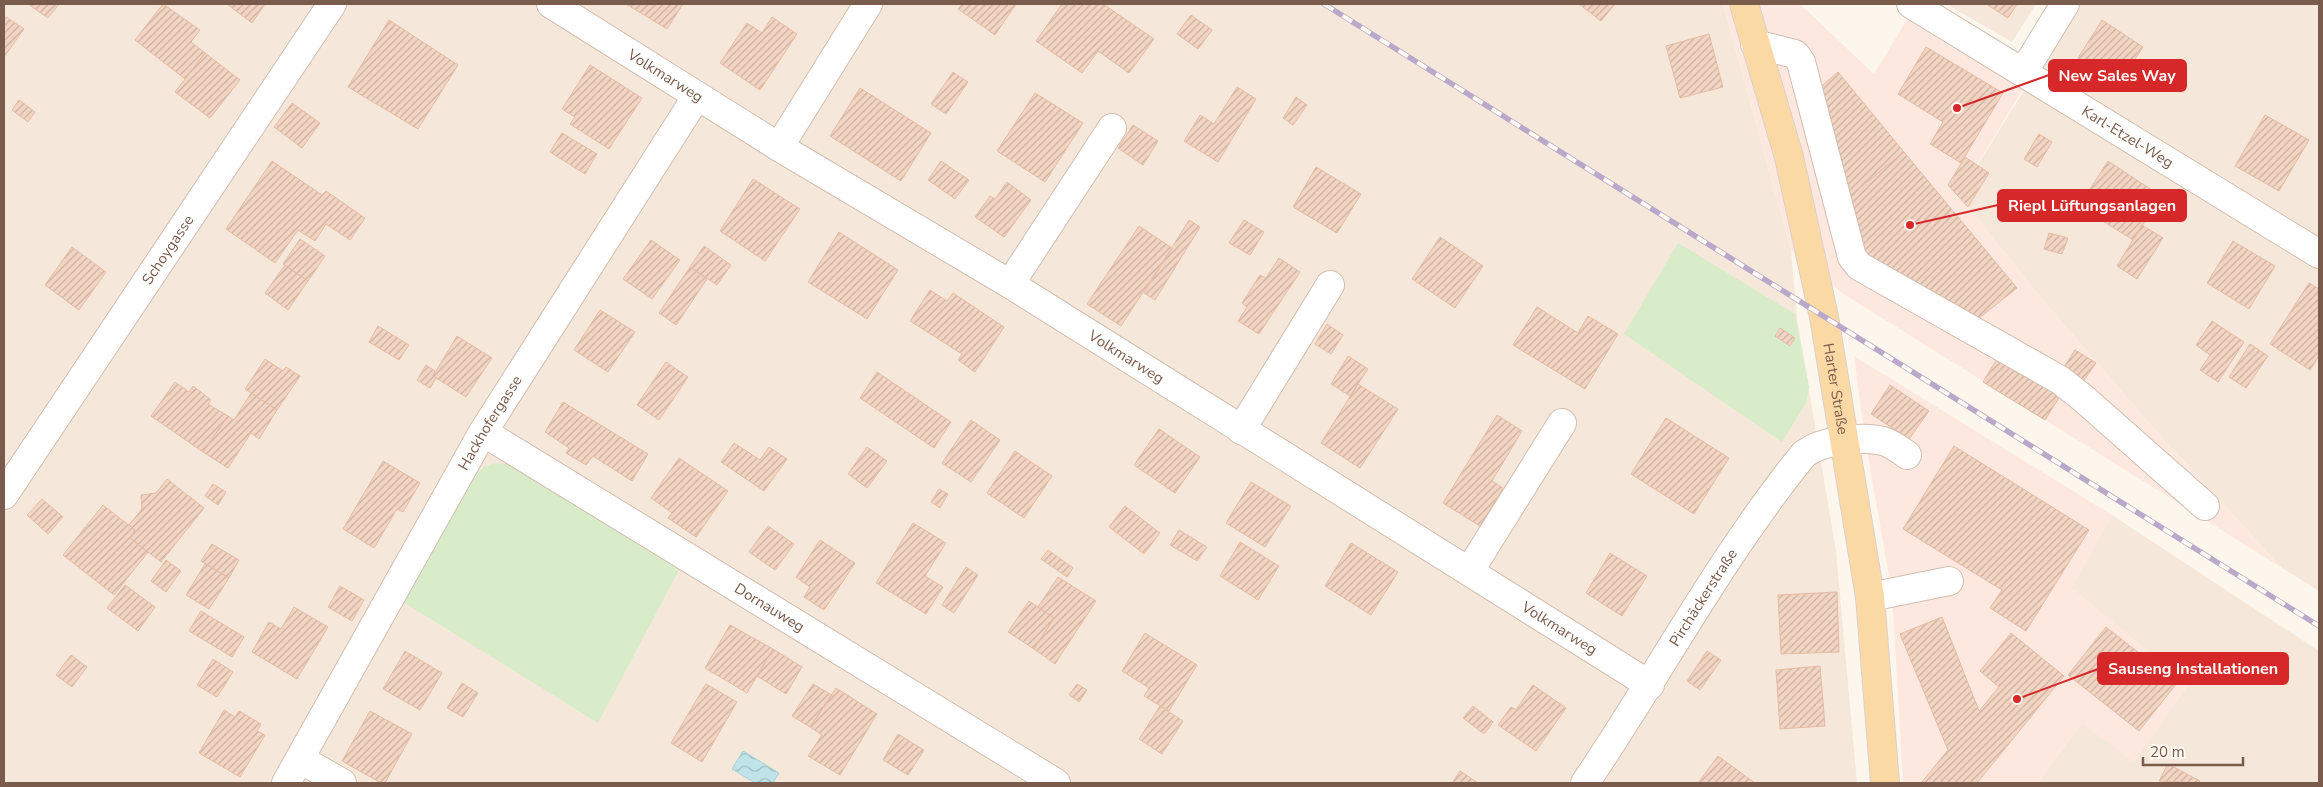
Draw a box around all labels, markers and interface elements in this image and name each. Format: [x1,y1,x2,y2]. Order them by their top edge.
street label: Volkmarweg [623,44,707,107]
callout: New Sales Way [2049,60,2186,91]
text: New Sales Way [2058,65,2176,87]
street label: Karl-Etzel-Weg [2078,101,2177,173]
callout: Riepl Lüftungsanlagen [1998,190,2186,221]
text: Riepl Lüftungsanlagen [2008,195,2176,217]
street label: Schoygasse [137,211,198,288]
street label: Volkmarweg [1084,325,1168,388]
street label: Harter Straße [1818,342,1853,436]
street label: Hackhofergasse [454,371,527,474]
street label: Pirchäckerstraße [1665,545,1742,650]
street label: Dornauweg [731,578,808,637]
street label: Volkmarweg [1517,596,1601,659]
callout: Sauseng Installationen [2098,653,2288,684]
text: Sauseng Installationen [2108,658,2278,680]
scale bar [2143,734,2243,766]
text: 20 m [2150,742,2185,762]

